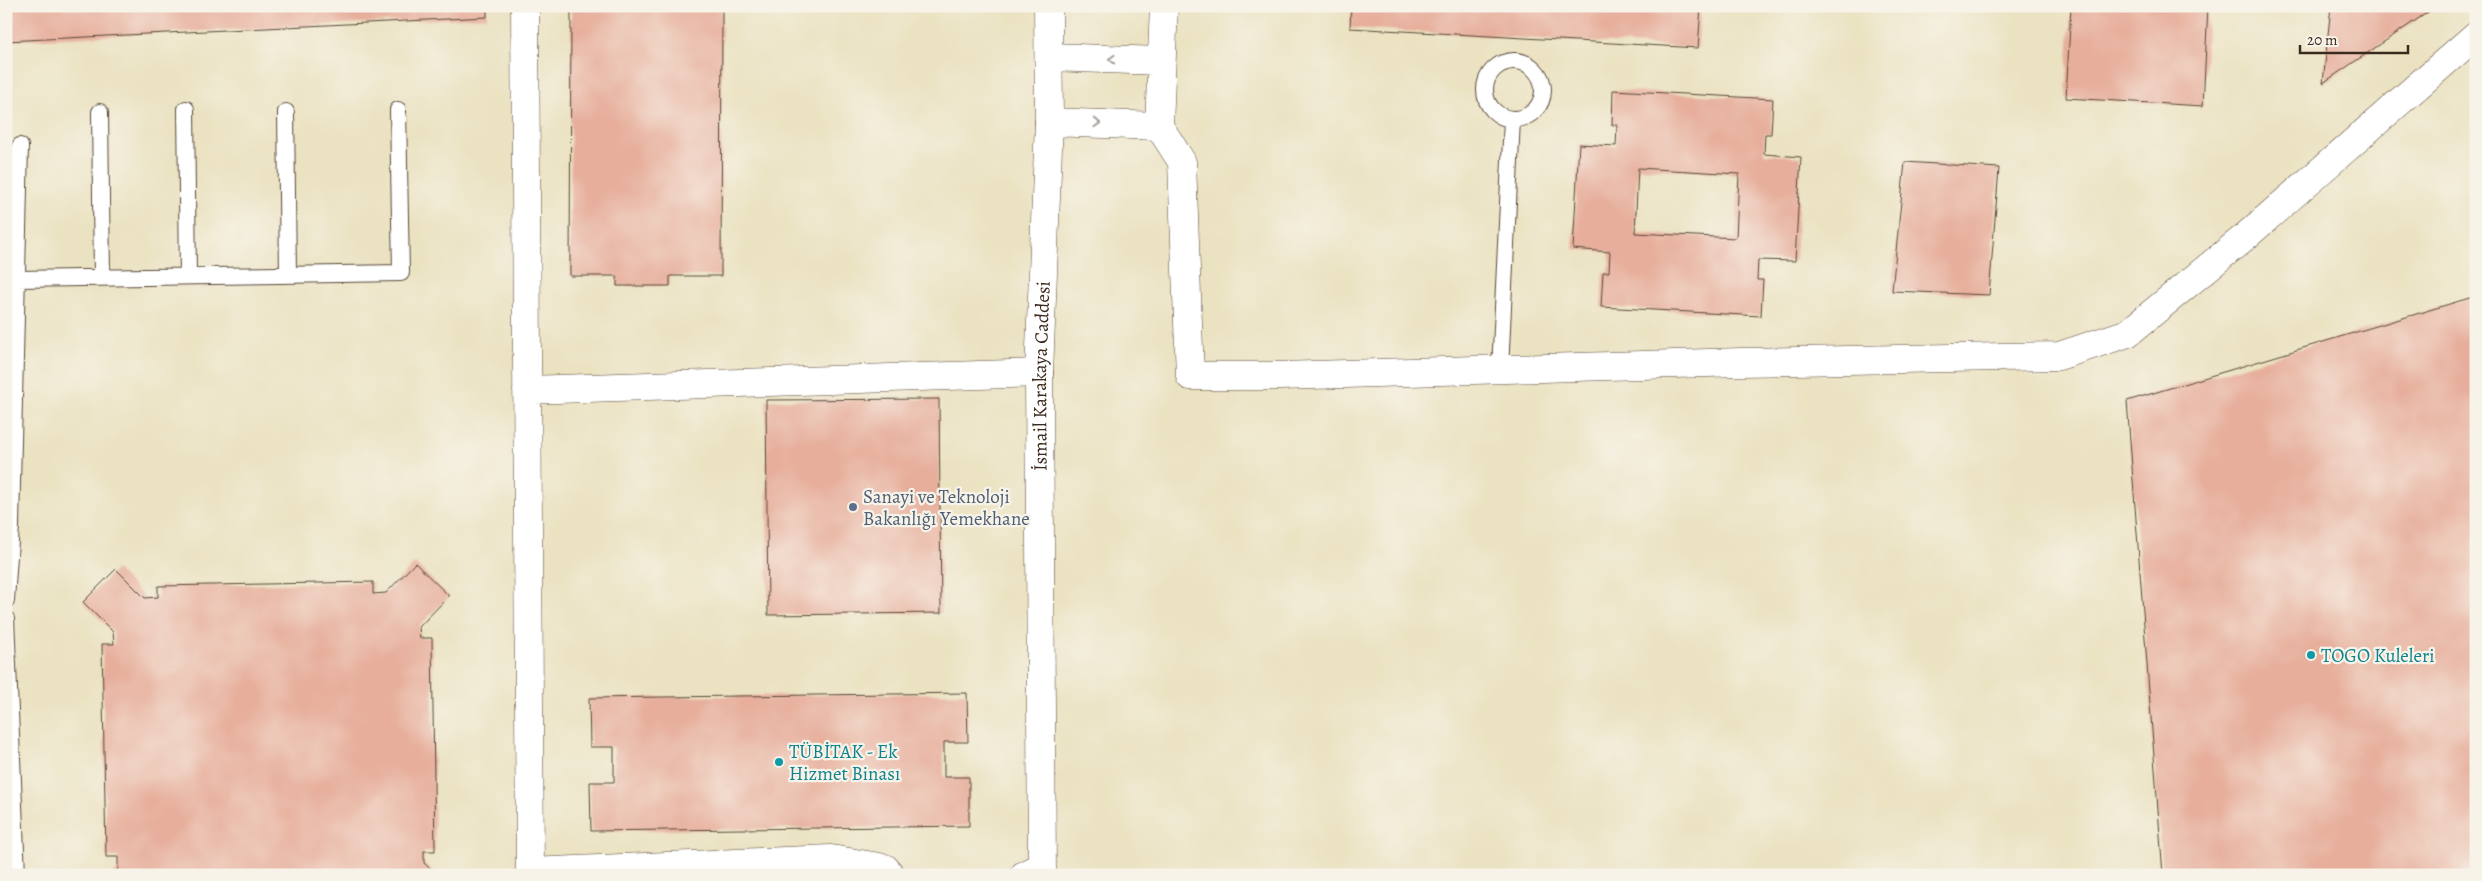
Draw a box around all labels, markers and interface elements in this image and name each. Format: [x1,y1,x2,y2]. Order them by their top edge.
scale bar [2300,22,2407,54]
text: 20 m [2307,30,2338,50]
one-way arrow [1107,54,1115,64]
one-way arrow [1094,118,1102,129]
street label: İsmail Karakaya Caddesi [1027,281,1057,471]
place label: Sanayi ve Teknoloji Bakanlığı Yemekhane [863,484,1030,532]
marker: Sanayi ve Teknoloji Bakanlığı Yemekhane [847,501,859,513]
place label: TOGO Kuleleri [2321,643,2435,669]
marker: TOGO Kuleleri [2305,649,2317,661]
place label: TÜBİTAK - Ek Hizmet Binası [789,739,900,787]
marker: TÜBİTAK - Ek Hizmet Binası [773,756,785,768]

